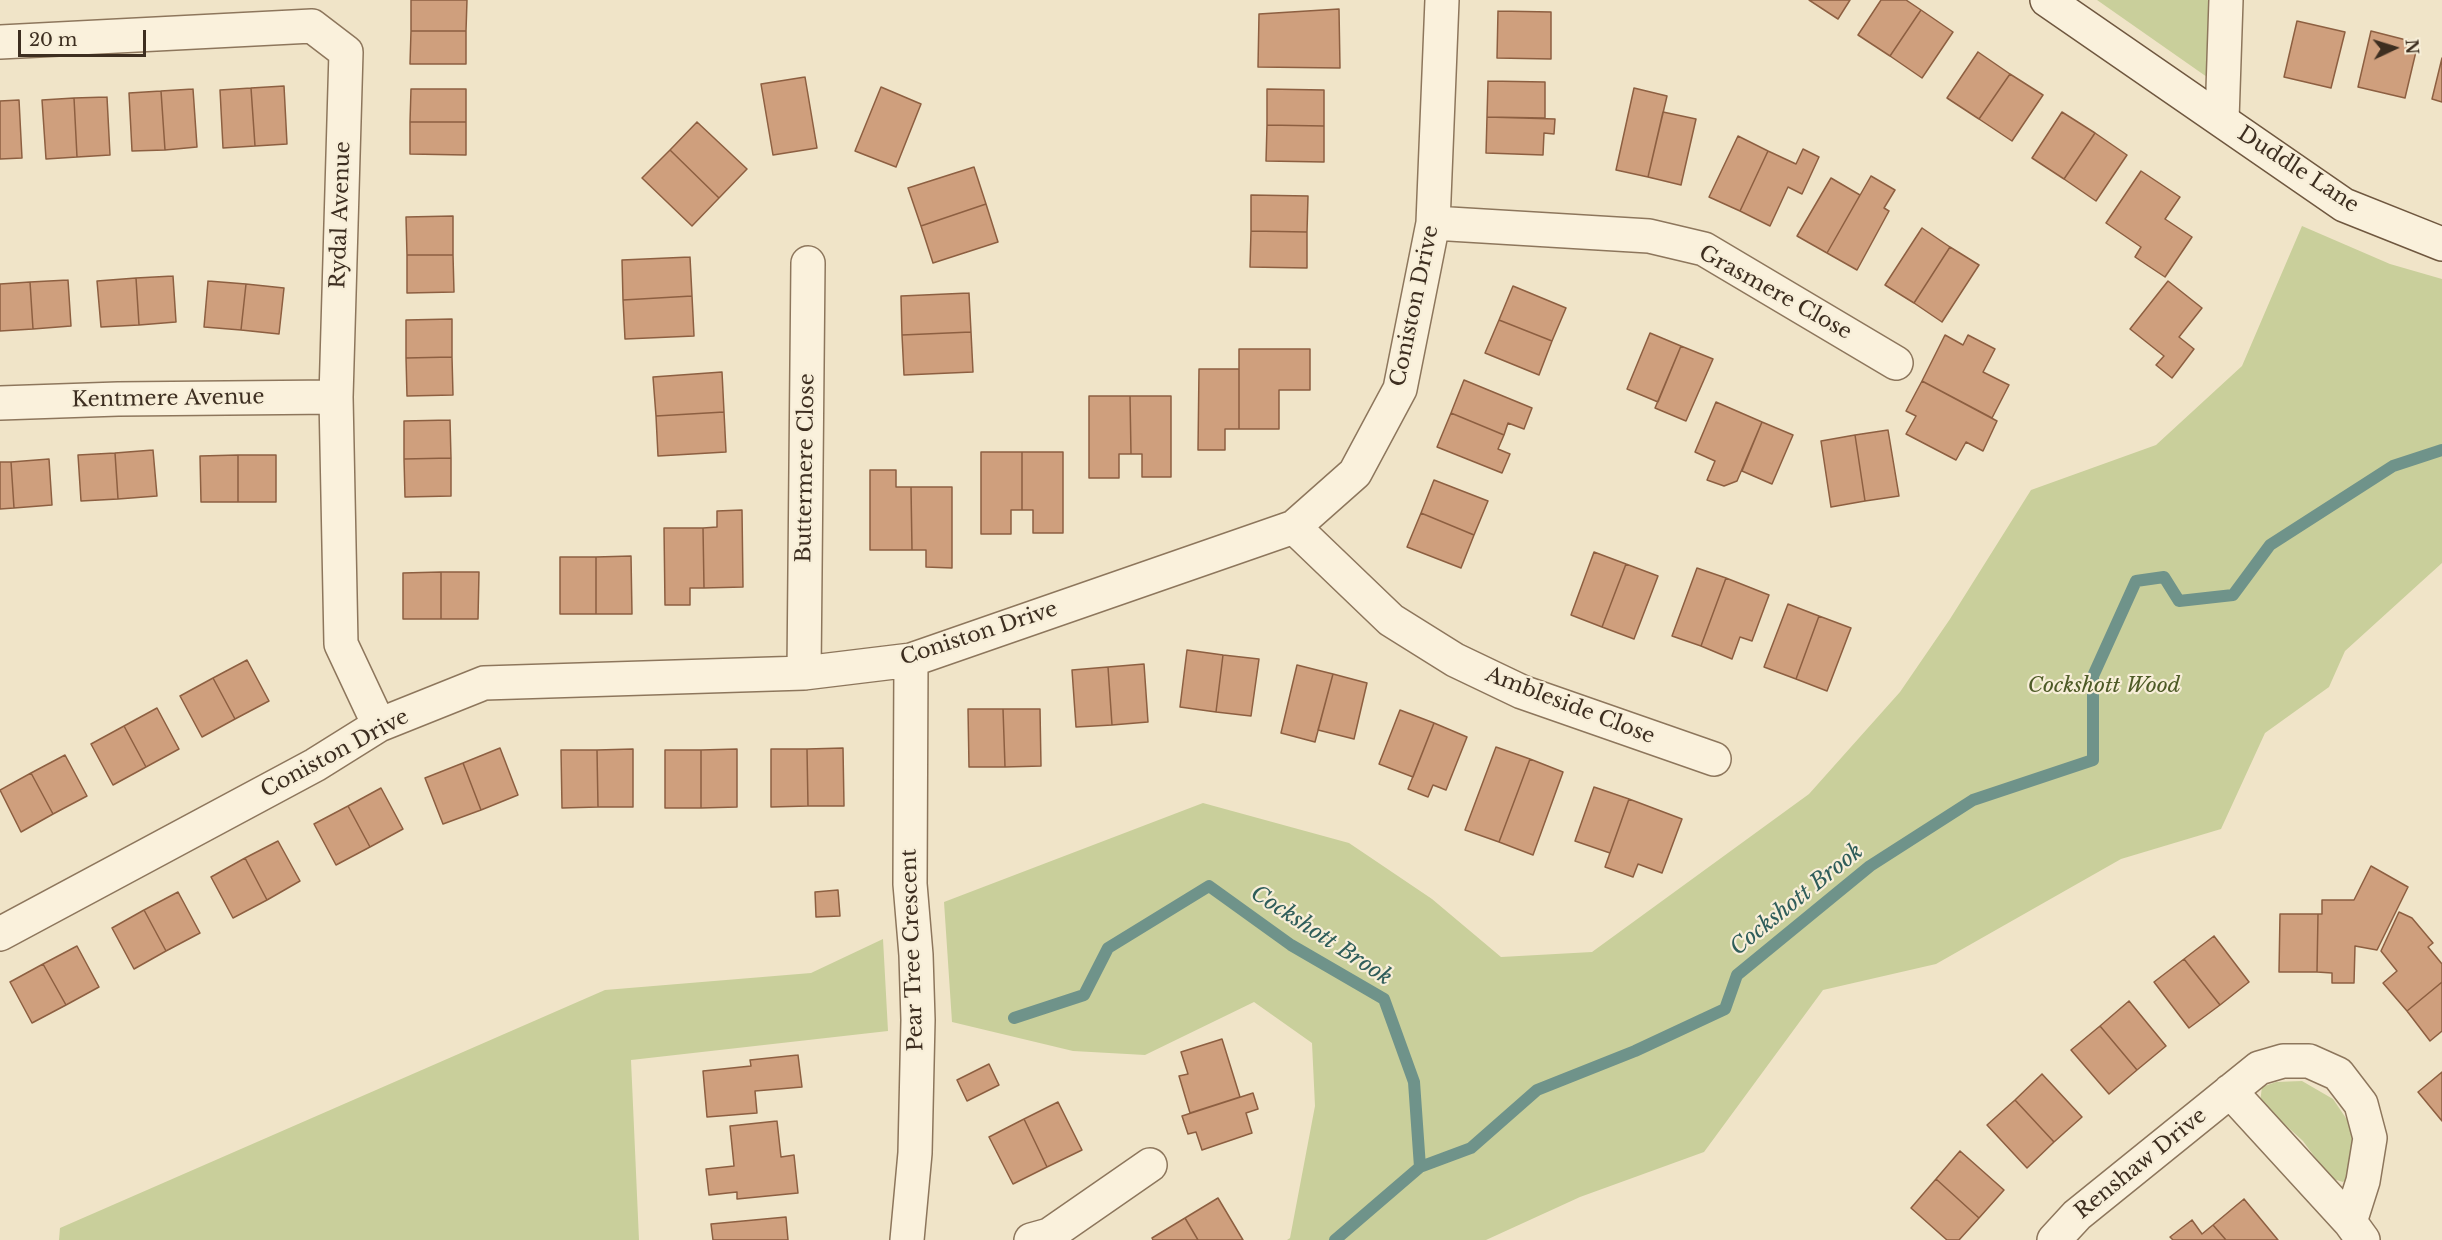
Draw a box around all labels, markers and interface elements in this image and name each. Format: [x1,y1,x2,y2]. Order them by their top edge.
scale bar [21,18,148,56]
north arrow [2364,18,2424,78]
text: 20 m [29,29,77,51]
text: N [2401,39,2422,55]
street label: Duddle Lane [2233,122,2363,218]
street label: Rydal Avenue [326,141,356,289]
street label: Coniston Drive [1386,223,1444,389]
street label: Grasmere Close [1694,241,1856,345]
street label: Buttermere Close [792,373,820,563]
street label: Kentmere Avenue [71,385,265,413]
street label: Coniston Drive [897,597,1061,671]
street label: Ambleside Close [1482,662,1658,750]
park label: Cockshott Wood [2028,673,2180,699]
street label: Coniston Drive [257,704,413,804]
water label: Cockshott Brook [1725,838,1869,962]
street label: Pear Tree Crescent [897,848,929,1052]
water label: Cockshott Brook [1245,881,1397,991]
street label: Renshaw Drive [2070,1103,2212,1225]

